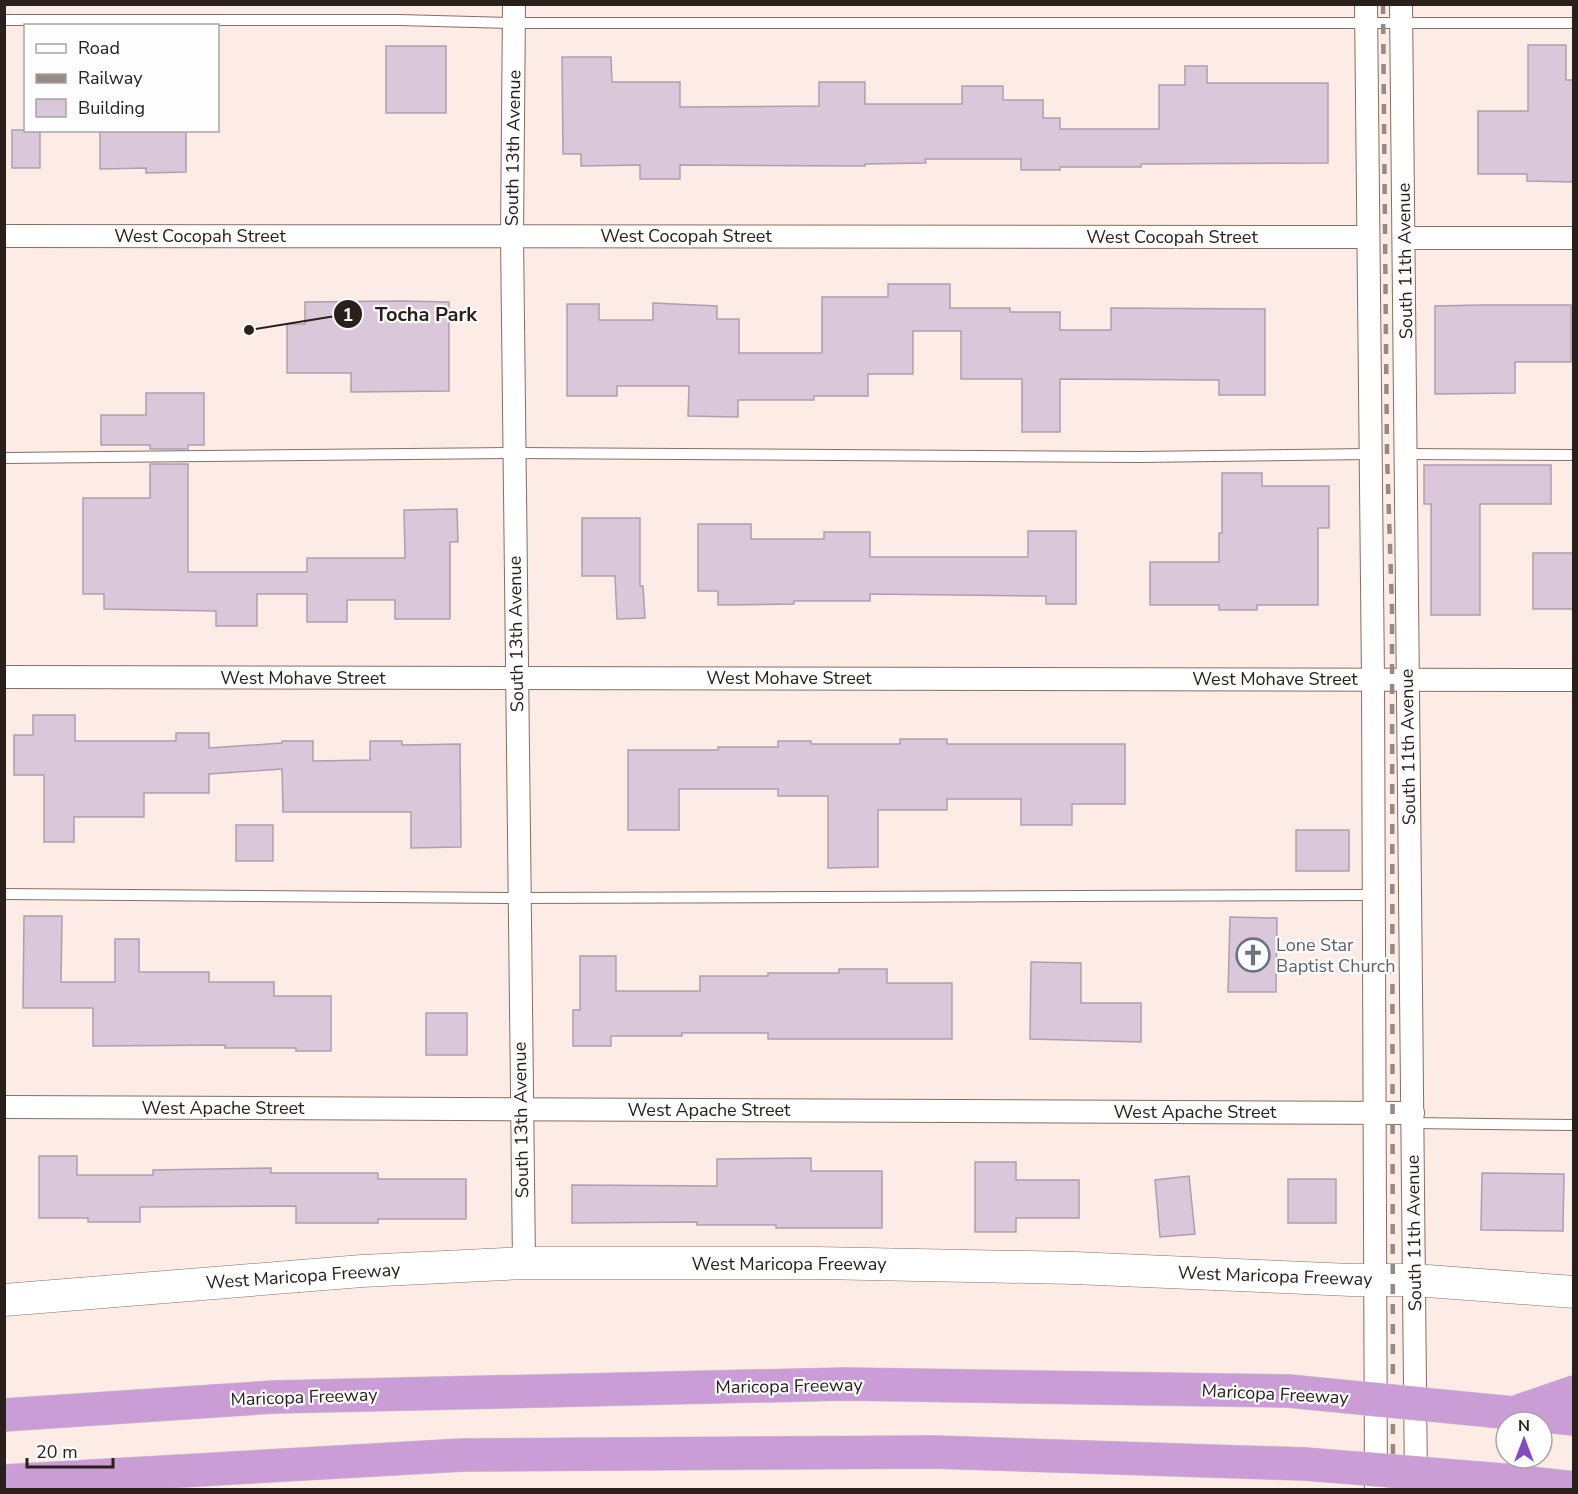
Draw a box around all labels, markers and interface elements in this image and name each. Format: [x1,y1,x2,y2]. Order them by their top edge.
legend [24,24,219,132]
text: Road [78,36,120,60]
text: Railway [78,66,143,90]
street label: South 13th Avenue [500,70,526,226]
text: Building [78,96,145,120]
street label: South 11th Avenue [1392,183,1418,339]
street label: West Cocopah Street [114,224,286,248]
street label: West Cocopah Street [600,224,772,248]
street label: West Cocopah Street [1086,225,1258,249]
callout: Tocha Park [333,295,489,333]
text: Tocha Park [375,301,478,328]
text: 1 [343,303,353,327]
street label: South 13th Avenue [503,556,529,712]
street label: West Mohave Street [220,666,386,690]
street label: West Mohave Street [706,666,872,690]
street label: West Mohave Street [1192,667,1358,691]
street label: South 11th Avenue [1395,669,1421,825]
place label: Lone Star Baptist Church [1276,933,1395,978]
church icon: Lone Star Baptist Church [1235,937,1271,973]
street label: South 13th Avenue [508,1042,534,1198]
street label: West Apache Street [142,1096,305,1120]
street label: West Apache Street [628,1098,791,1122]
street label: West Apache Street [1114,1100,1277,1124]
street label: South 11th Avenue [1401,1155,1427,1311]
street label: West Maricopa Freeway [692,1252,887,1276]
street label: West Maricopa Freeway [205,1257,402,1295]
street label: West Maricopa Freeway [1177,1261,1374,1291]
street label: Maricopa Freeway [715,1373,863,1399]
street label: Maricopa Freeway [1201,1378,1350,1410]
street label: Maricopa Freeway [230,1382,379,1412]
north arrow [1494,1410,1554,1470]
text: N [1518,1415,1530,1437]
scale bar [27,1431,112,1469]
text: 20 m [36,1440,78,1464]

